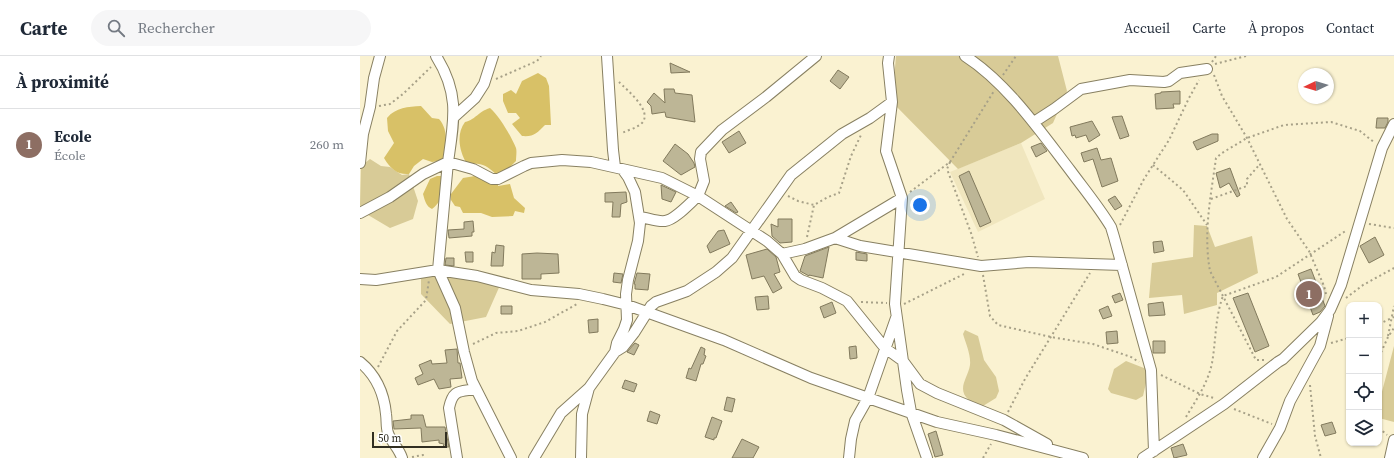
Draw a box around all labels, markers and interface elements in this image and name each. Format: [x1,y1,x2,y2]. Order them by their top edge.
search box [91,10,371,46]
text: Carte [20,15,67,41]
icon: search [105,17,127,39]
text: Rechercher [137,17,215,38]
text: Accueil [1124,18,1170,38]
text: Carte [1192,18,1226,38]
text: À propos [1248,18,1304,38]
text: Contact [1326,18,1374,38]
north arrow [1298,68,1334,104]
text: À proximité [16,70,109,94]
text: Ecole [54,126,92,147]
text: 1 [25,136,33,153]
text: 260 m [310,136,344,153]
text: École [54,147,86,164]
your location [910,195,930,215]
pin: 1 [1296,279,1322,309]
map controls [1346,302,1382,446]
button: + [1346,302,1382,338]
button: − [1346,338,1382,374]
button: locate [1346,374,1382,410]
button: layers [1346,410,1382,446]
scale bar [372,430,447,449]
text: 50 m [378,431,401,446]

